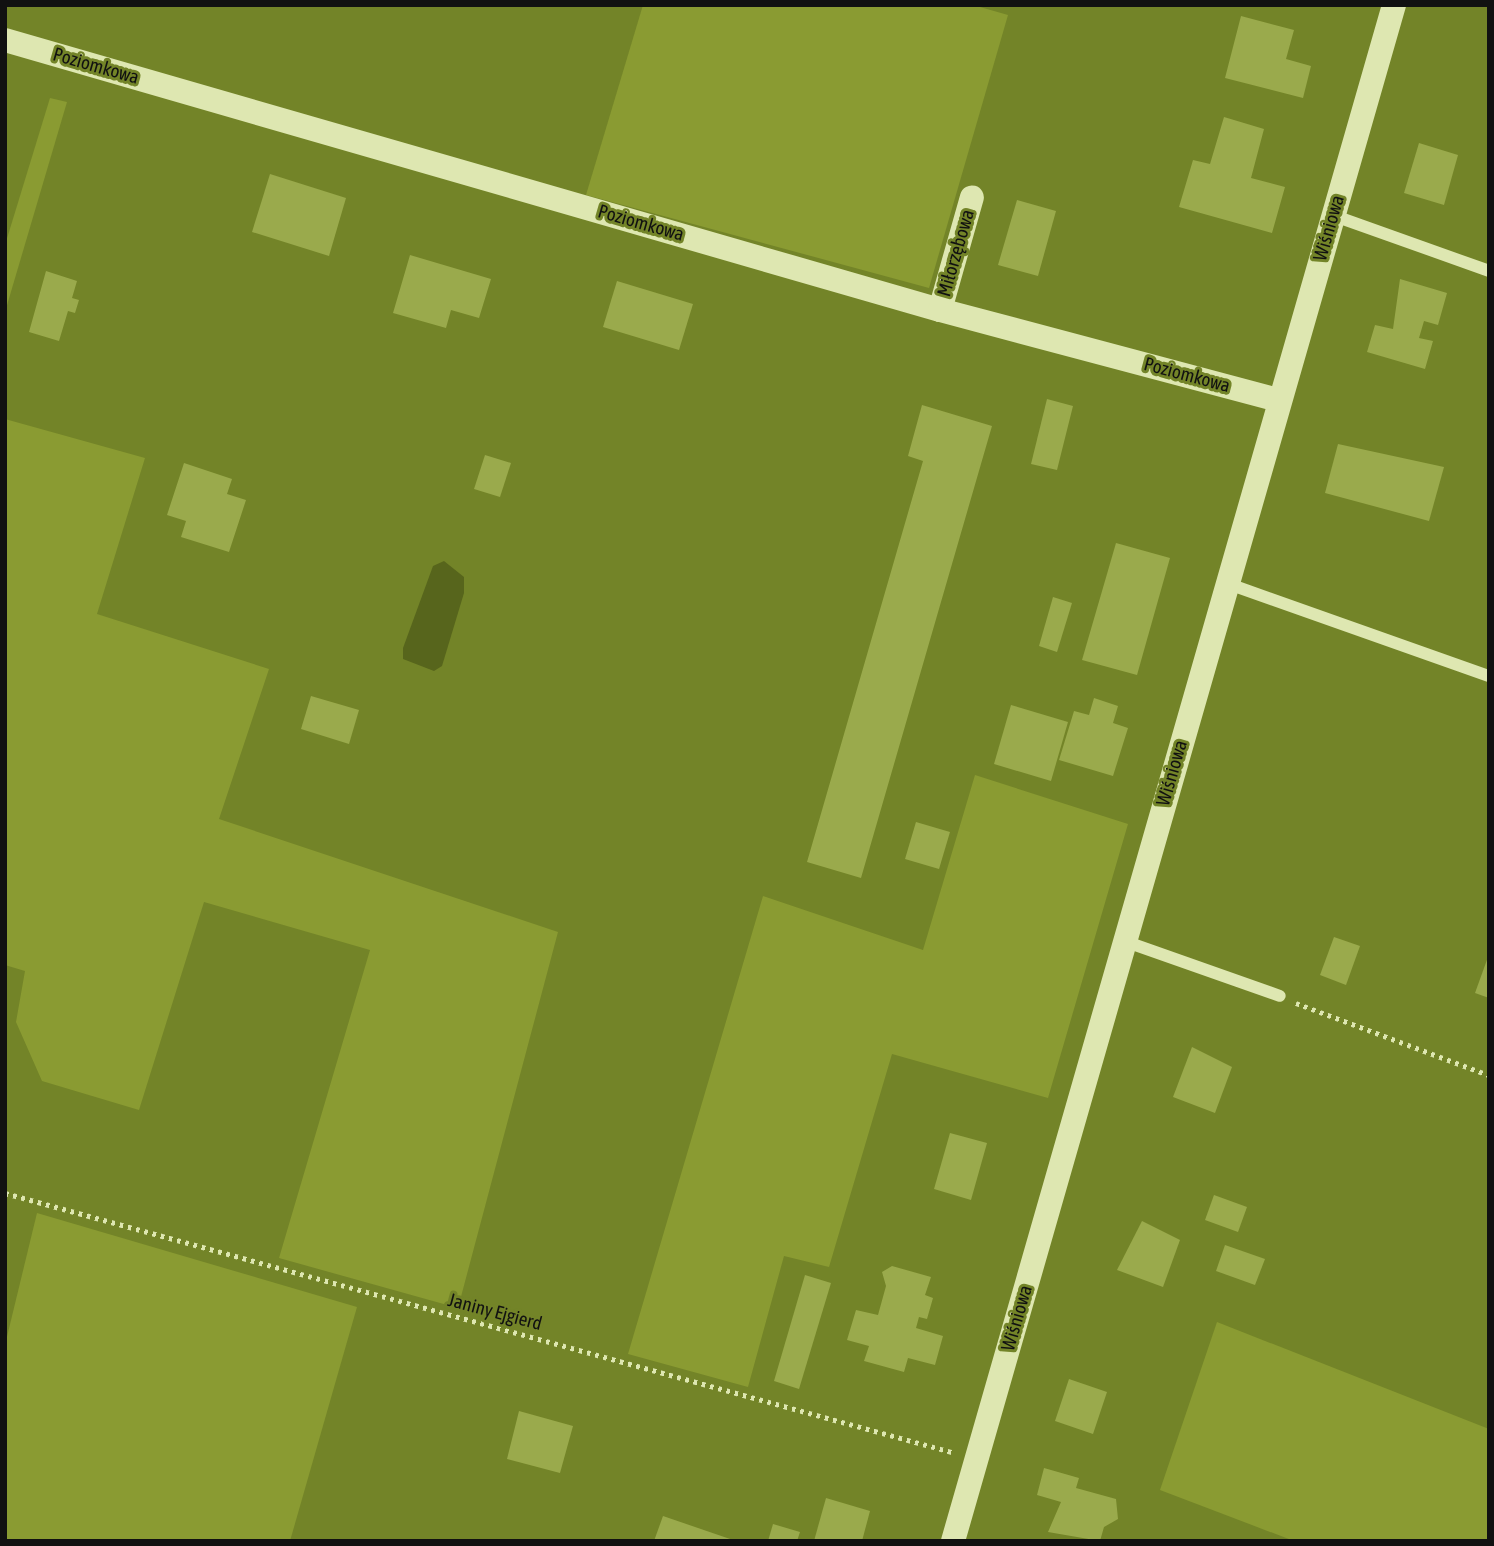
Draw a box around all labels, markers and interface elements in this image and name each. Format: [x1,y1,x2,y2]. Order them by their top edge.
street label: Poziomkowa [50,43,142,89]
street label: Wiśniowa [1309,193,1349,263]
street label: Poziomkowa [595,200,687,246]
street label: Miłorzębowa [933,207,979,299]
street label: Poziomkowa [1141,353,1233,397]
street label: Wiśniowa [1152,738,1192,808]
street label: Wiśniowa [997,1283,1037,1353]
street label: Janiny Ejgierd [445,1289,545,1335]

